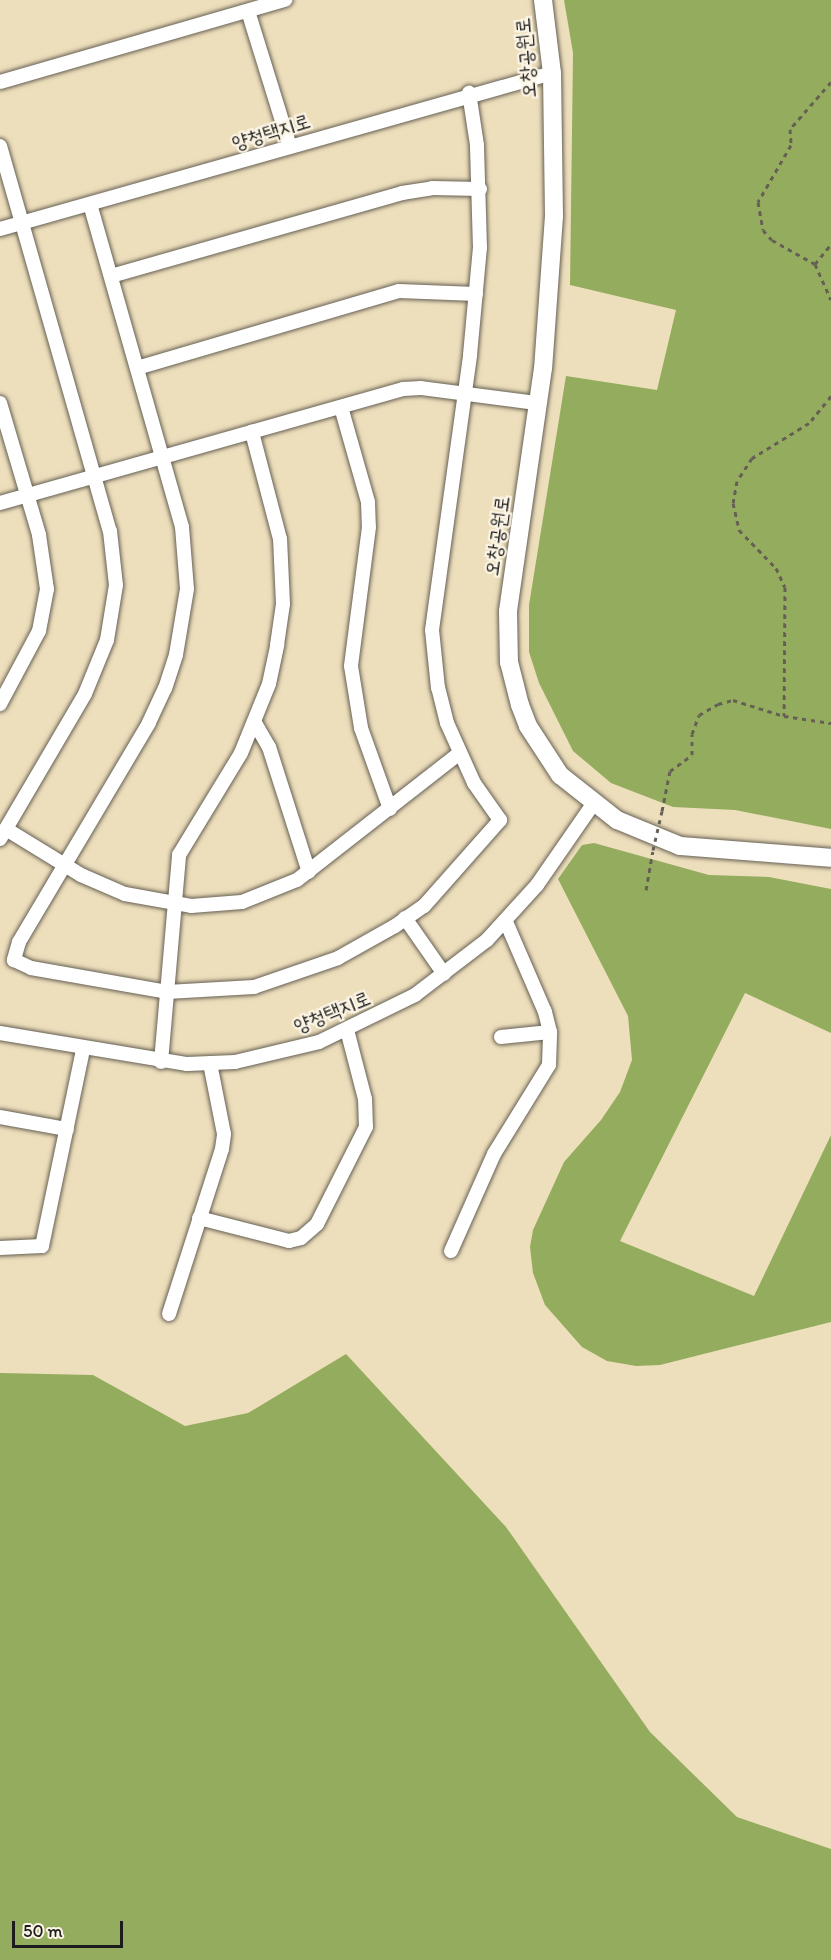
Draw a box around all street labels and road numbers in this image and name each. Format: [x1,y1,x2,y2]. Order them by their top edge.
street label: 오창공원로 [511,17,541,99]
street label: 양청택지로 [229,109,313,155]
street label: 오창공원로 [480,494,514,578]
street label: 양청택지로 [290,986,374,1038]

